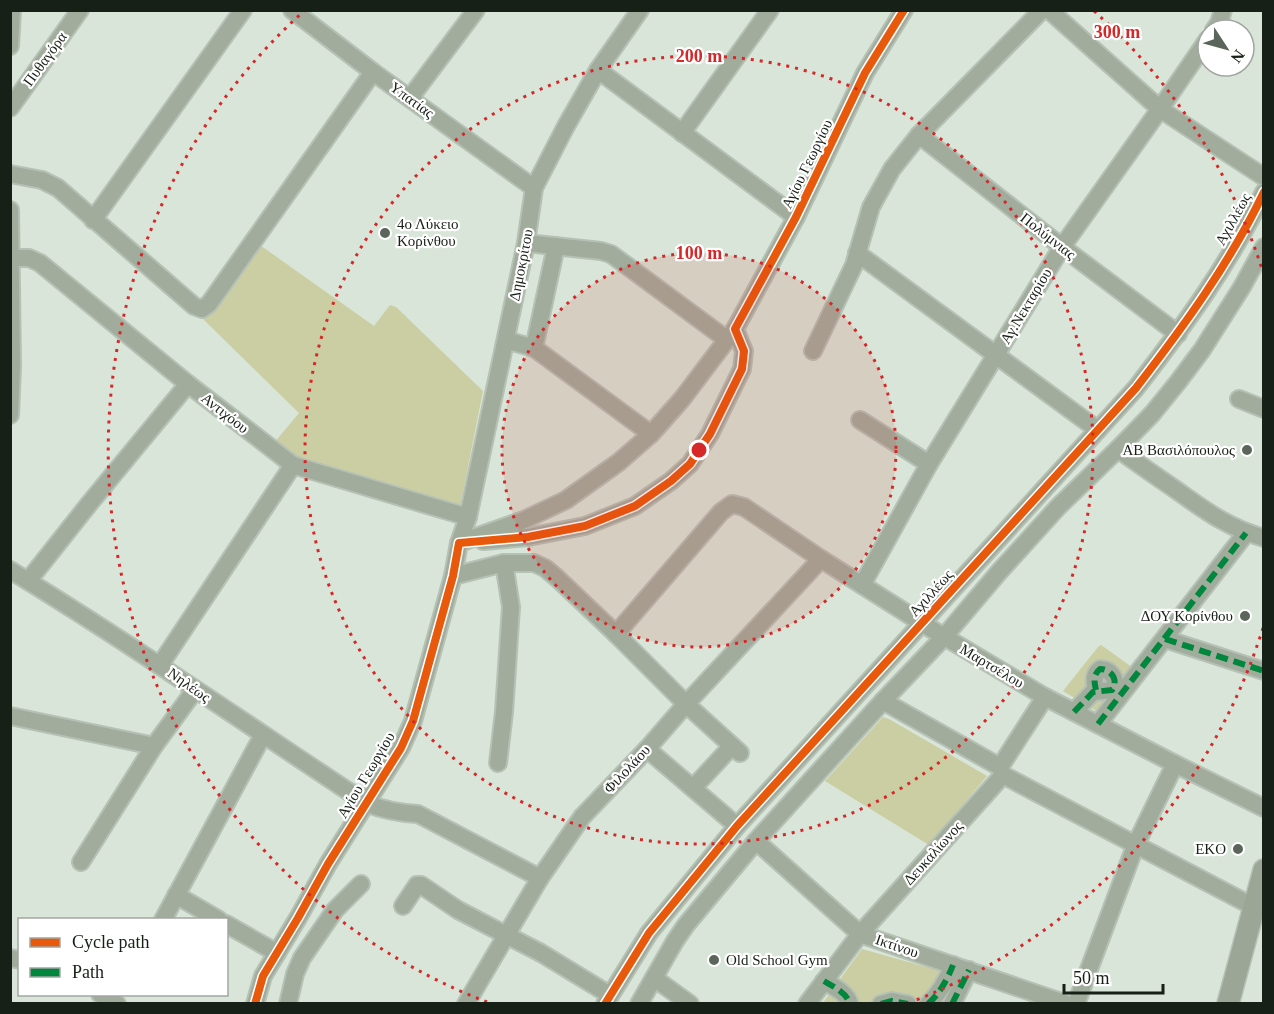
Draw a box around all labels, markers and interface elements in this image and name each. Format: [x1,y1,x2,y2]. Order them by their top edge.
north arrow [1196,18,1256,78]
text: 300 m [1094,22,1140,42]
street label: Πυθαγόρα [20,29,70,89]
text: 200 m [676,46,722,66]
text: N [1227,47,1248,67]
street label: Υπατίας [387,79,437,121]
street label: Αγίου Γεωργίου [779,117,835,211]
street label: Αχιλλέως [1212,190,1254,248]
street label: Πολύμνιας [1017,210,1079,262]
place label: 4ο Λύκειο Κορίνθου [397,216,459,249]
marker: 4ο Λύκειο Κορίνθου [378,226,392,240]
street label: Δημοκρίτου [506,228,536,302]
text: 100 m [676,243,722,263]
street label: Αγ.Νεκταρίου [997,265,1055,347]
street label: Αντιχόου [198,390,252,436]
centre of rings [689,440,709,460]
place label: ΑΒ Βασιλόπουλος [1122,442,1235,458]
marker: ΑΒ Βασιλόπουλος [1240,443,1254,457]
street label: Αχιλλέως [906,566,956,620]
place label: ΔΟΥ Κορίνθου [1141,608,1233,624]
marker: ΔΟΥ Κορίνθου [1238,609,1252,623]
street label: Μαρτσέλου [957,641,1027,691]
street label: Νηλέως [165,665,213,705]
street label: Αγίου Γεωργίου [334,729,398,821]
street label: Φιλολάου [601,742,653,796]
street label: Δευκαλίωνος [900,818,966,888]
place label: EKO [1195,841,1226,857]
marker: EKO [1231,842,1245,856]
legend [18,918,228,996]
street label: Ικτίνου [873,931,921,961]
text: Cycle path [72,932,149,952]
place label: Old School Gym [726,952,828,968]
marker: Old School Gym [707,953,721,967]
scale bar [1064,957,1163,995]
text: Path [72,962,104,982]
text: 50 m [1073,968,1110,988]

